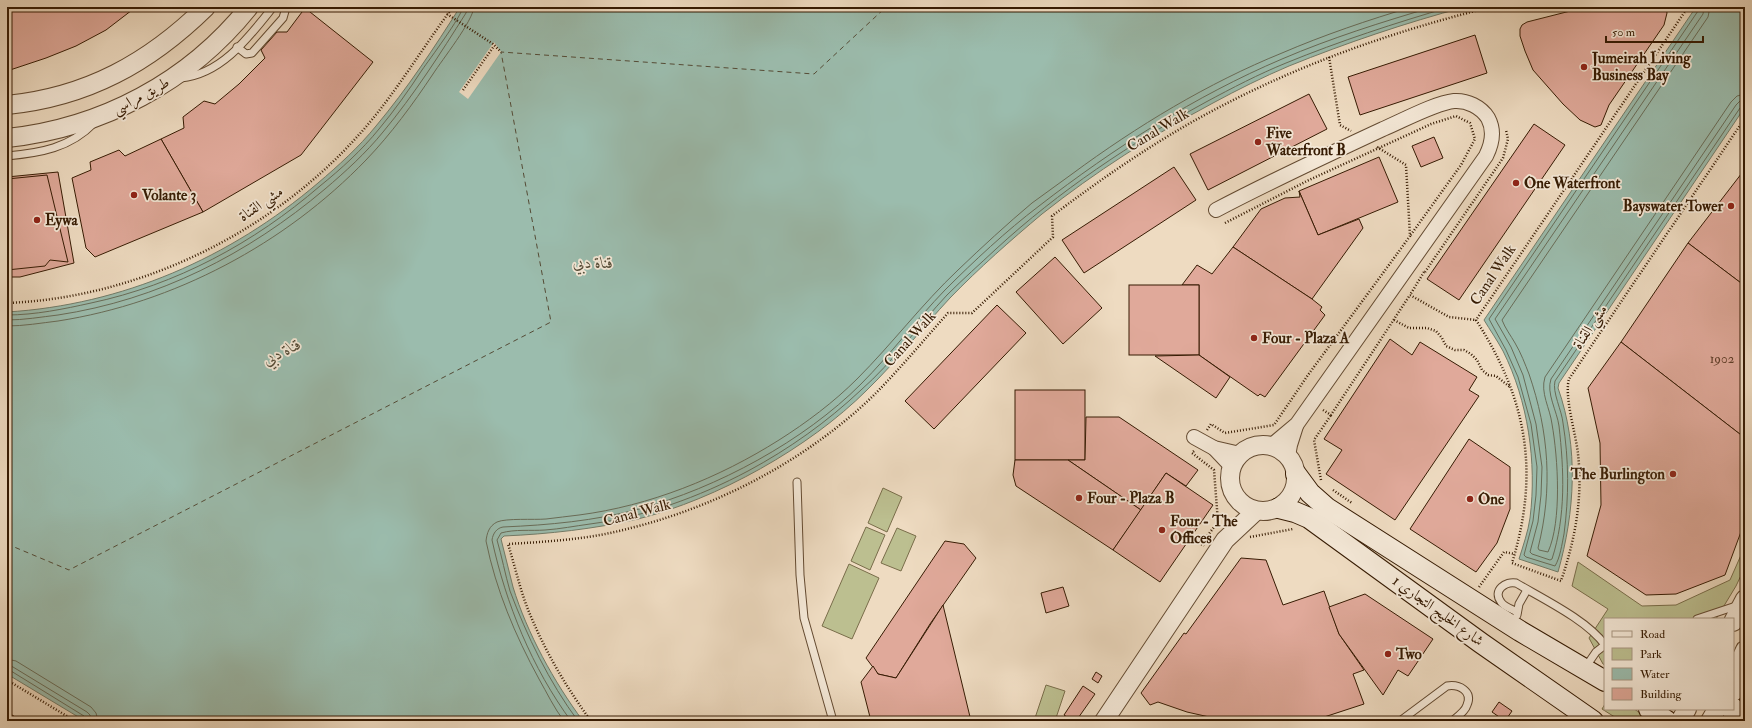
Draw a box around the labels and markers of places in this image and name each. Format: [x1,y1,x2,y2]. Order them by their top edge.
place label: Jumeirah Living Business Bay [1591,49,1691,86]
marker: Jumeirah Living Business Bay [1579,62,1589,72]
place label: Five Waterfront B [1265,124,1346,160]
marker: Five Waterfront B [1253,137,1263,147]
place label: One Waterfront [1524,174,1620,193]
marker: One Waterfront [1511,178,1521,188]
place label: Volante 3 [141,186,196,205]
marker: Volante 3 [129,190,139,200]
place label: Bayswater Tower [1623,197,1723,217]
marker: Bayswater Tower [1726,201,1736,211]
place label: Eywa [45,211,78,231]
marker: Eywa [32,215,42,225]
place label: Four - Plaza A [1262,329,1350,348]
marker: Four - Plaza A [1249,333,1259,343]
place label: The Burlington [1570,465,1665,485]
marker: The Burlington [1668,469,1678,479]
place label: Four - Plaza B [1087,489,1175,508]
place label: One [1478,490,1505,509]
marker: Four - Plaza B [1074,493,1084,503]
marker: One [1465,494,1475,504]
place label: Four - The Offices [1170,512,1238,548]
marker: Four - The Offices [1157,525,1167,535]
place label: Two [1395,645,1423,664]
marker: Two [1383,649,1393,659]

